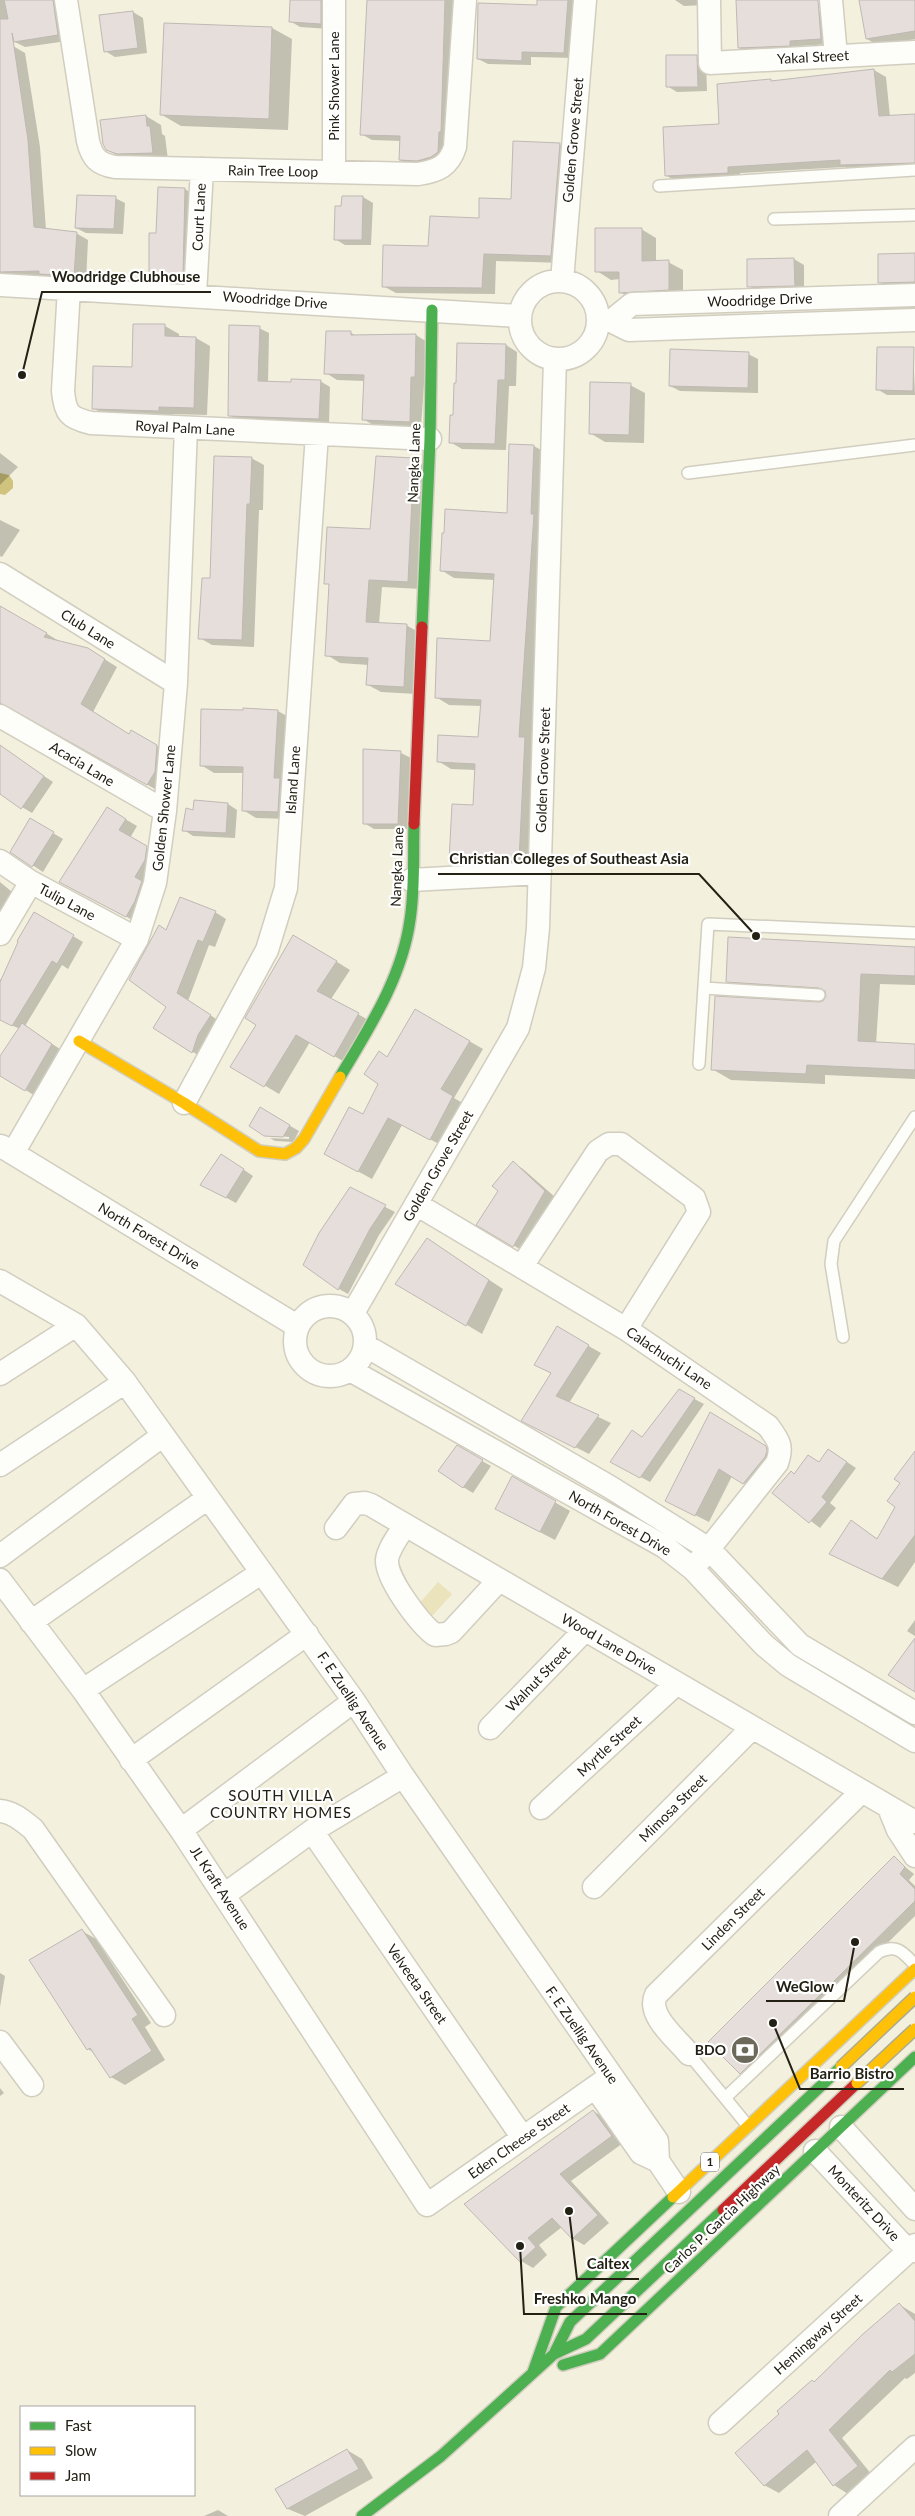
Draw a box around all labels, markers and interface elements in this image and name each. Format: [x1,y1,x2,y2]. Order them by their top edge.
street label: Pink Shower Lane [325,31,342,141]
street label: Yakal Street [777,46,849,67]
street label: Golden Grove Street [559,77,586,203]
street label: Rain Tree Loop [228,161,318,180]
street label: Court Lane [188,183,209,251]
callout: Woodridge Clubhouse [42,262,211,292]
text: Woodridge Clubhouse [52,267,200,285]
street label: Woodridge Drive [222,287,328,312]
street label: Woodridge Drive [707,289,813,310]
street label: Royal Palm Lane [135,416,235,439]
street label: Nangka Lane [404,423,423,503]
street label: Club Lane [58,605,119,652]
street label: Golden Grove Street [532,707,553,833]
street label: Acacia Lane [47,738,118,790]
street label: Golden Shower Lane [148,744,179,872]
street label: Island Lane [282,745,303,815]
street label: Nangka Lane [387,827,406,907]
callout: Christian Colleges of Southeast Asia [438,844,699,874]
text: Christian Colleges of Southeast Asia [449,849,689,867]
street label: Tulip Lane [36,879,99,924]
street label: Golden Grove Street [399,1107,476,1224]
street label: North Forest Drive [95,1199,203,1273]
street label: Calachuchi Lane [623,1323,715,1393]
street label: North Forest Drive [566,1486,674,1559]
street label: Wood Lane Drive [559,1609,660,1678]
street label: Walnut Street [502,1642,573,1715]
street label: F. E Zuellig Avenue [314,1648,393,1753]
street label: Myrtle Street [573,1712,644,1780]
street label: Mimosa Street [635,1770,710,1845]
district label: SOUTH VILLA COUNTRY HOMES [210,1786,352,1821]
street label: JL Kraft Avenue [187,1843,254,1933]
street label: Linden Street [698,1884,768,1954]
street label: Velveeta Street [384,1941,451,2027]
callout: WeGlow [766,1971,844,2001]
text: WeGlow [776,1977,834,1995]
street label: F. E Zuellig Avenue [542,1983,622,2087]
bank icon: BDO [730,2035,760,2065]
place label: BDO [695,2041,726,2058]
callout: Barrio Bistro [800,2059,904,2089]
text: Barrio Bistro [810,2064,895,2082]
street label: Eden Cheese Street [465,2099,573,2182]
road number: 1 [701,2152,719,2172]
street label: Carlos P. Garcia Highway [660,2160,784,2277]
street label: Monteritz Drive [825,2161,904,2244]
callout: Caltex [577,2249,639,2279]
text: Caltex [587,2254,629,2272]
callout: Freshko Mango [524,2284,647,2314]
text: Freshko Mango [534,2289,637,2307]
street label: Hemingway Street [770,2290,865,2378]
legend [20,2406,195,2496]
text: Fast [65,2416,92,2434]
text: Slow [65,2441,97,2459]
text: Jam [65,2466,91,2484]

